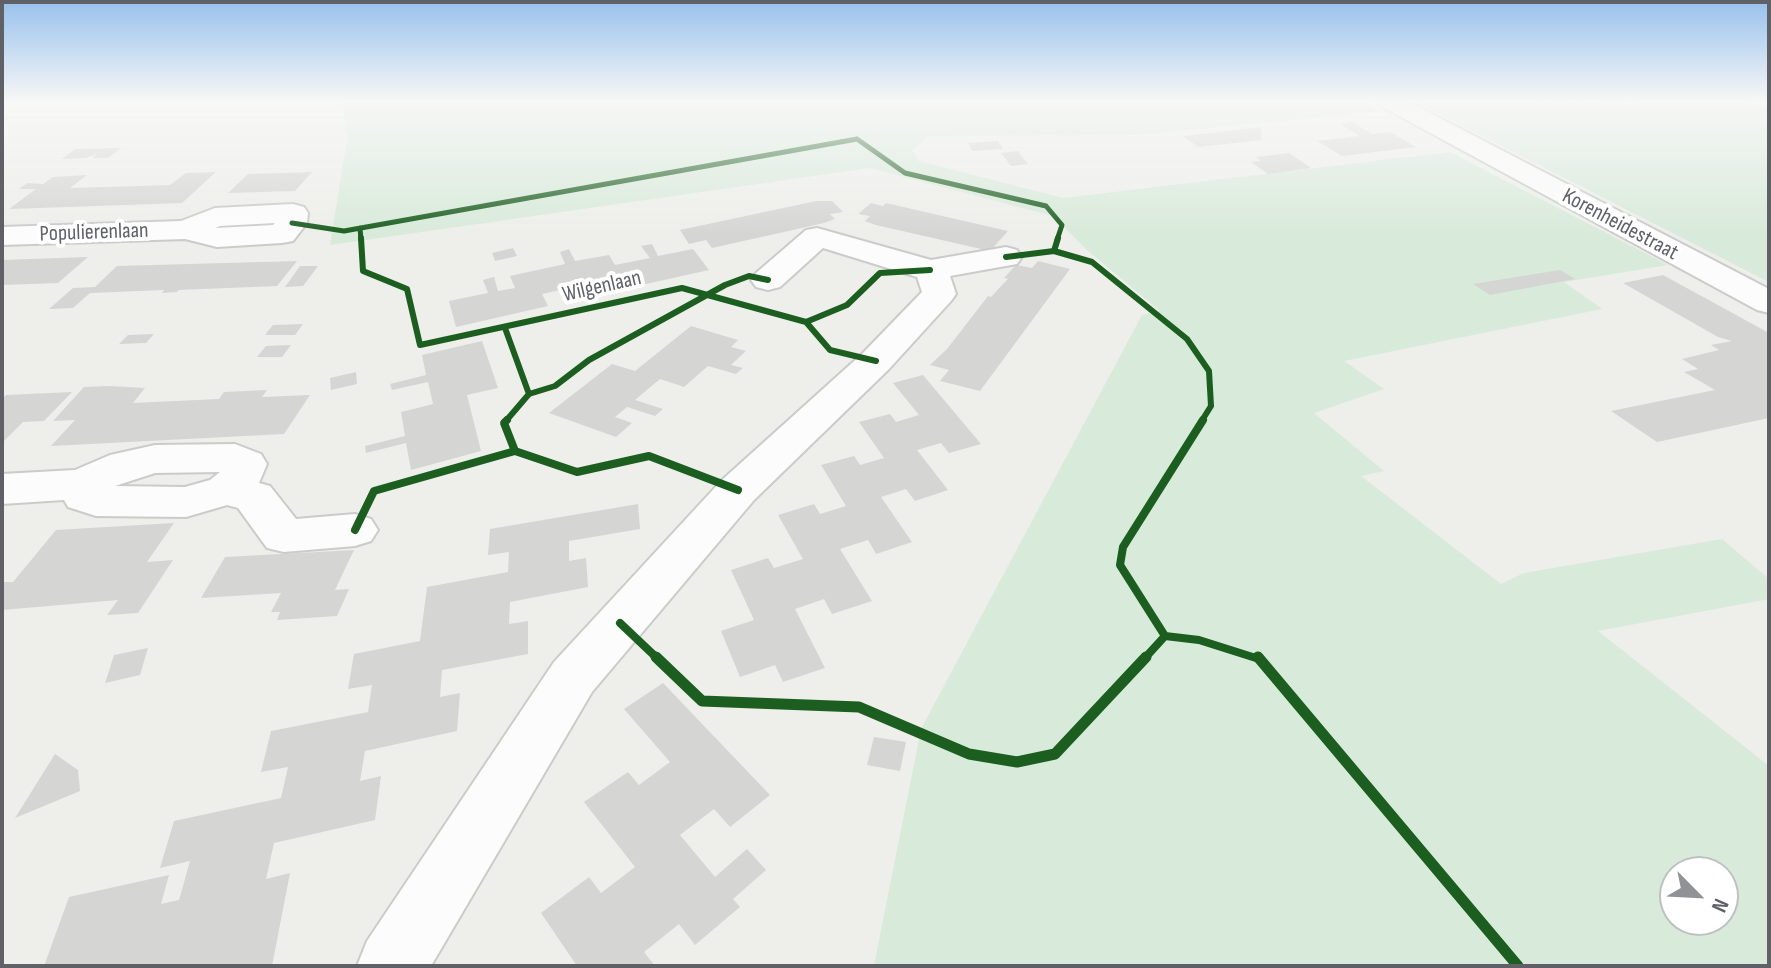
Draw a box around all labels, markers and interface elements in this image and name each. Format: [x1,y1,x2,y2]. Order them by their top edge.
street label: Korenheidestraat [1558,183,1682,267]
street label: Populierenlaan [39,218,149,248]
street label: Wilgenlaan [560,265,644,309]
north arrow [1659,856,1739,936]
text: N [1705,894,1734,916]

